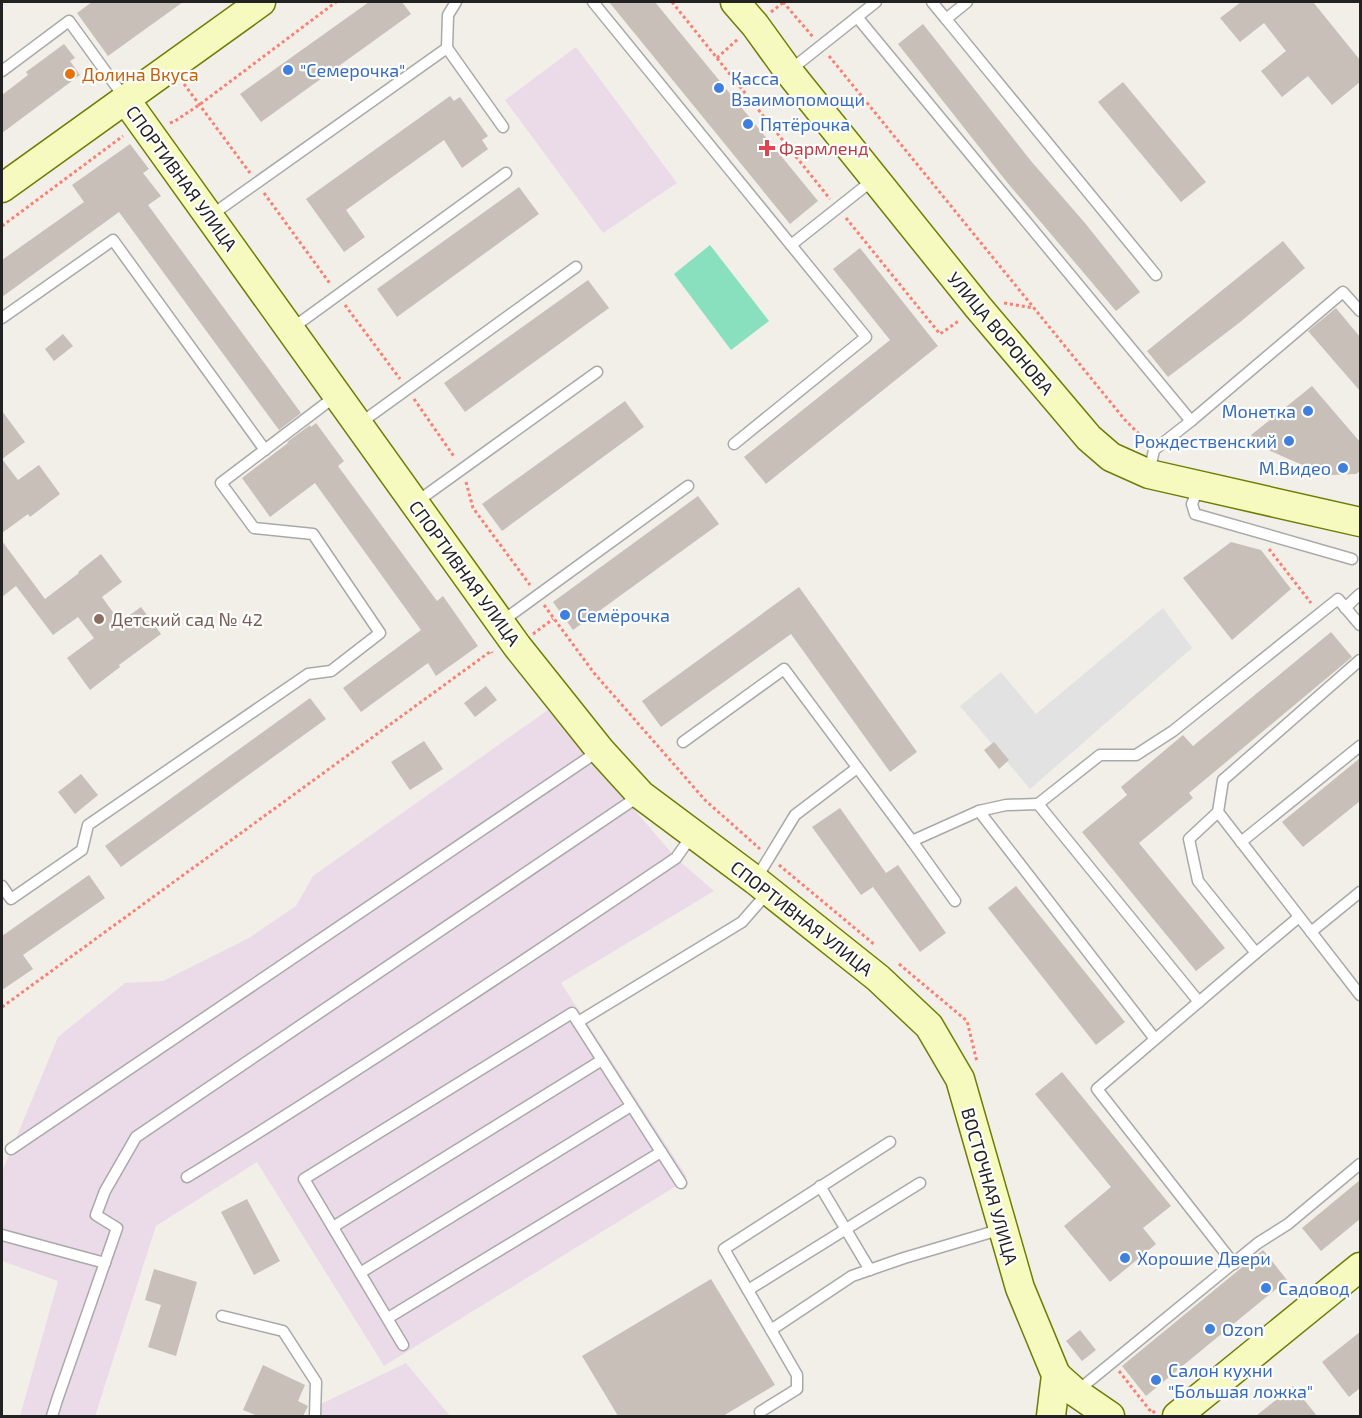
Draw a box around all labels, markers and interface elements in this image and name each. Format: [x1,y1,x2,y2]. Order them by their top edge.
place label: "Семерочка" [300,59,405,81]
place label: Долина Вкуса [82,63,199,85]
marker: "Семерочка" [281,63,295,77]
marker: Долина Вкуса [63,67,77,81]
place label: Касса Взаимопомощи [731,67,865,110]
marker: Касса Взаимопомощи [712,81,726,95]
street label: СПОРТИВНАЯ УЛИЦА [122,101,243,256]
place label: Пятёрочка [760,113,850,135]
marker: Пятёрочка [741,117,755,131]
place label: Фармленд [779,137,869,159]
marker: Фармленд [760,141,774,155]
street label: УЛИЦА ВОРОНОВА [943,267,1059,399]
place label: Монетка [1222,400,1296,422]
marker: Монетка [1301,404,1315,418]
place label: Рождественский [1134,430,1277,452]
marker: Рождественский [1282,434,1296,448]
place label: М.Видео [1259,457,1331,479]
marker: М.Видео [1336,461,1350,475]
street label: СПОРТИВНАЯ УЛИЦА [405,496,526,651]
place label: Семёрочка [577,604,670,626]
place label: Детский сад № 42 [111,608,263,630]
marker: Семёрочка [558,608,572,622]
marker: Детский сад № 42 [92,612,106,626]
street label: СПОРТИВНАЯ УЛИЦА [727,856,878,981]
street label: ВОСТОЧНАЯ УЛИЦА [957,1105,1023,1268]
place label: Хорошие Двери [1137,1247,1271,1269]
marker: Хорошие Двери [1118,1251,1132,1265]
place label: Садовод [1278,1277,1350,1299]
marker: Садовод [1259,1281,1273,1295]
place label: Ozon [1222,1318,1264,1340]
marker: Ozon [1203,1322,1217,1336]
place label: Салон кухни "Большая ложка" [1168,1359,1313,1402]
marker: Салон кухни "Большая ложка" [1149,1373,1163,1387]

